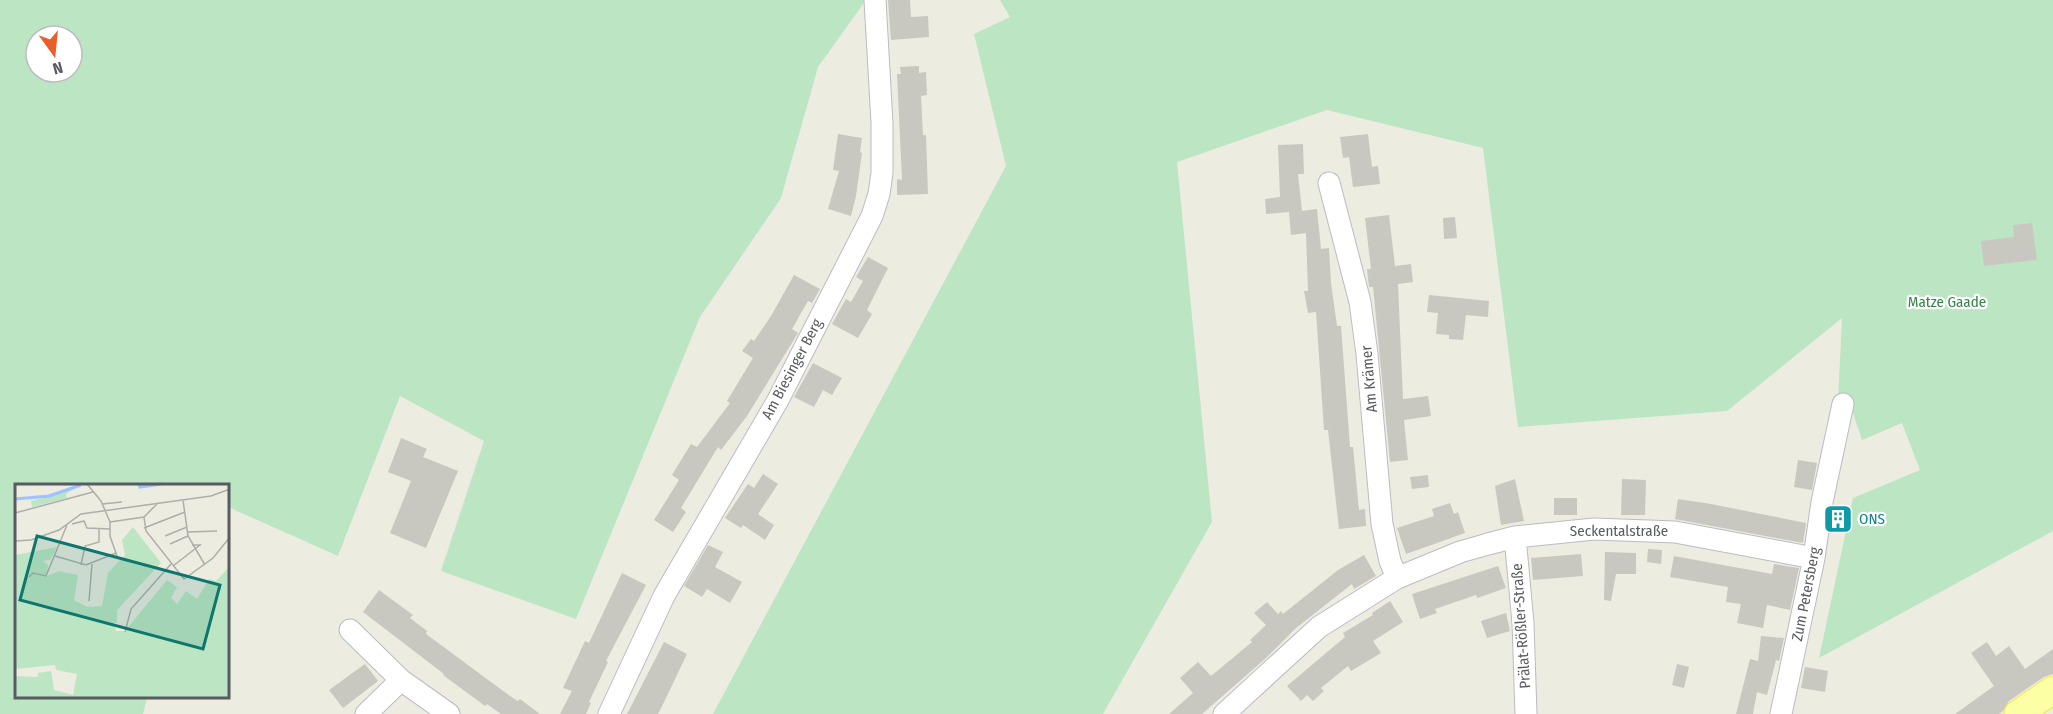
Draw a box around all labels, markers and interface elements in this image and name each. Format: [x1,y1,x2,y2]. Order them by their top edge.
north arrow [24,24,84,84]
text: N [51,58,65,78]
park label: Matze Gaade [1908,293,1986,311]
street label: Am Biesinger Berg [758,316,826,422]
street label: Am Krämer [1357,344,1381,413]
inset map [15,484,230,699]
building icon: ONS [1822,503,1854,535]
place label: ONS [1859,510,1885,528]
street label: Seckentalstraße [1570,522,1668,540]
street label: Zum Petersberg [1788,545,1824,643]
street label: Prälat-Rößler-Straße [1508,563,1534,689]

